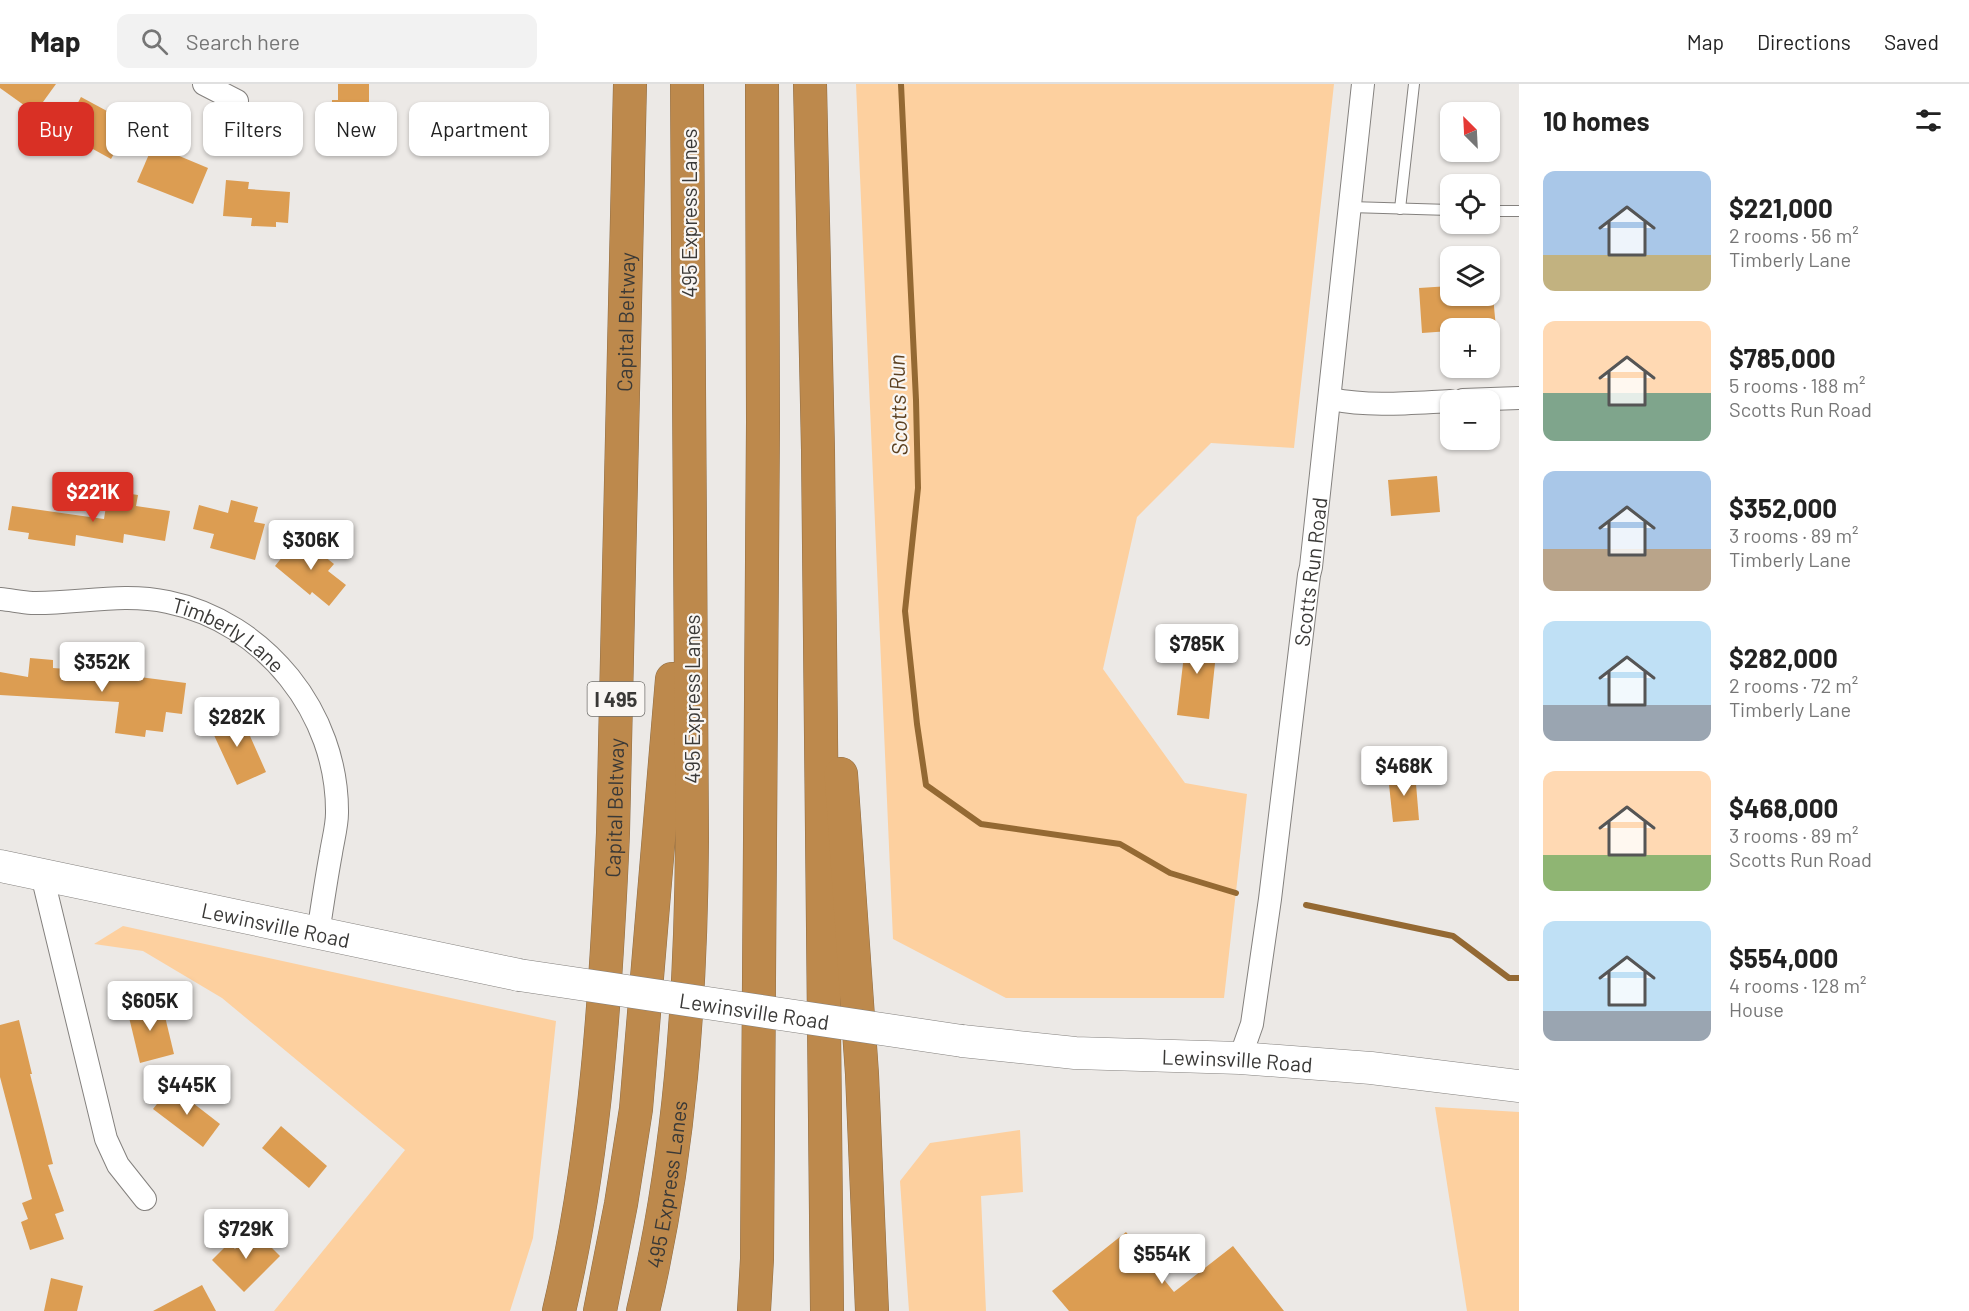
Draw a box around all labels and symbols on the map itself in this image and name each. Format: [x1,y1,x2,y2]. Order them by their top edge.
north arrow [1440,102,1500,162]
street label: 495 Express Lanes [676,128,701,298]
street label: Capital Beltway [611,251,639,392]
water label: Scotts Run [882,354,912,456]
pin: $221K [51,472,135,523]
street label: Scotts Run Road [1288,496,1331,648]
pin: $306K [269,520,353,571]
street label: Timberly Lane [170,591,291,677]
street label: 495 Express Lanes [679,614,704,784]
pin: $785K [1155,624,1239,675]
pin: $352K [60,642,144,693]
road number: I 495 [588,682,644,716]
pin: $282K [195,697,279,748]
street label: Capital Beltway [598,737,628,878]
pin: $468K [1362,746,1446,797]
street label: Lewinsville Road [199,896,352,952]
pin: $605K [108,981,192,1032]
street label: Lewinsville Road [678,987,831,1034]
street label: Lewinsville Road [1161,1043,1314,1076]
pin: $445K [145,1065,229,1116]
street label: 495 Express Lanes [640,1099,691,1270]
pin: $729K [204,1209,288,1260]
pin: $554K [1120,1234,1204,1285]

